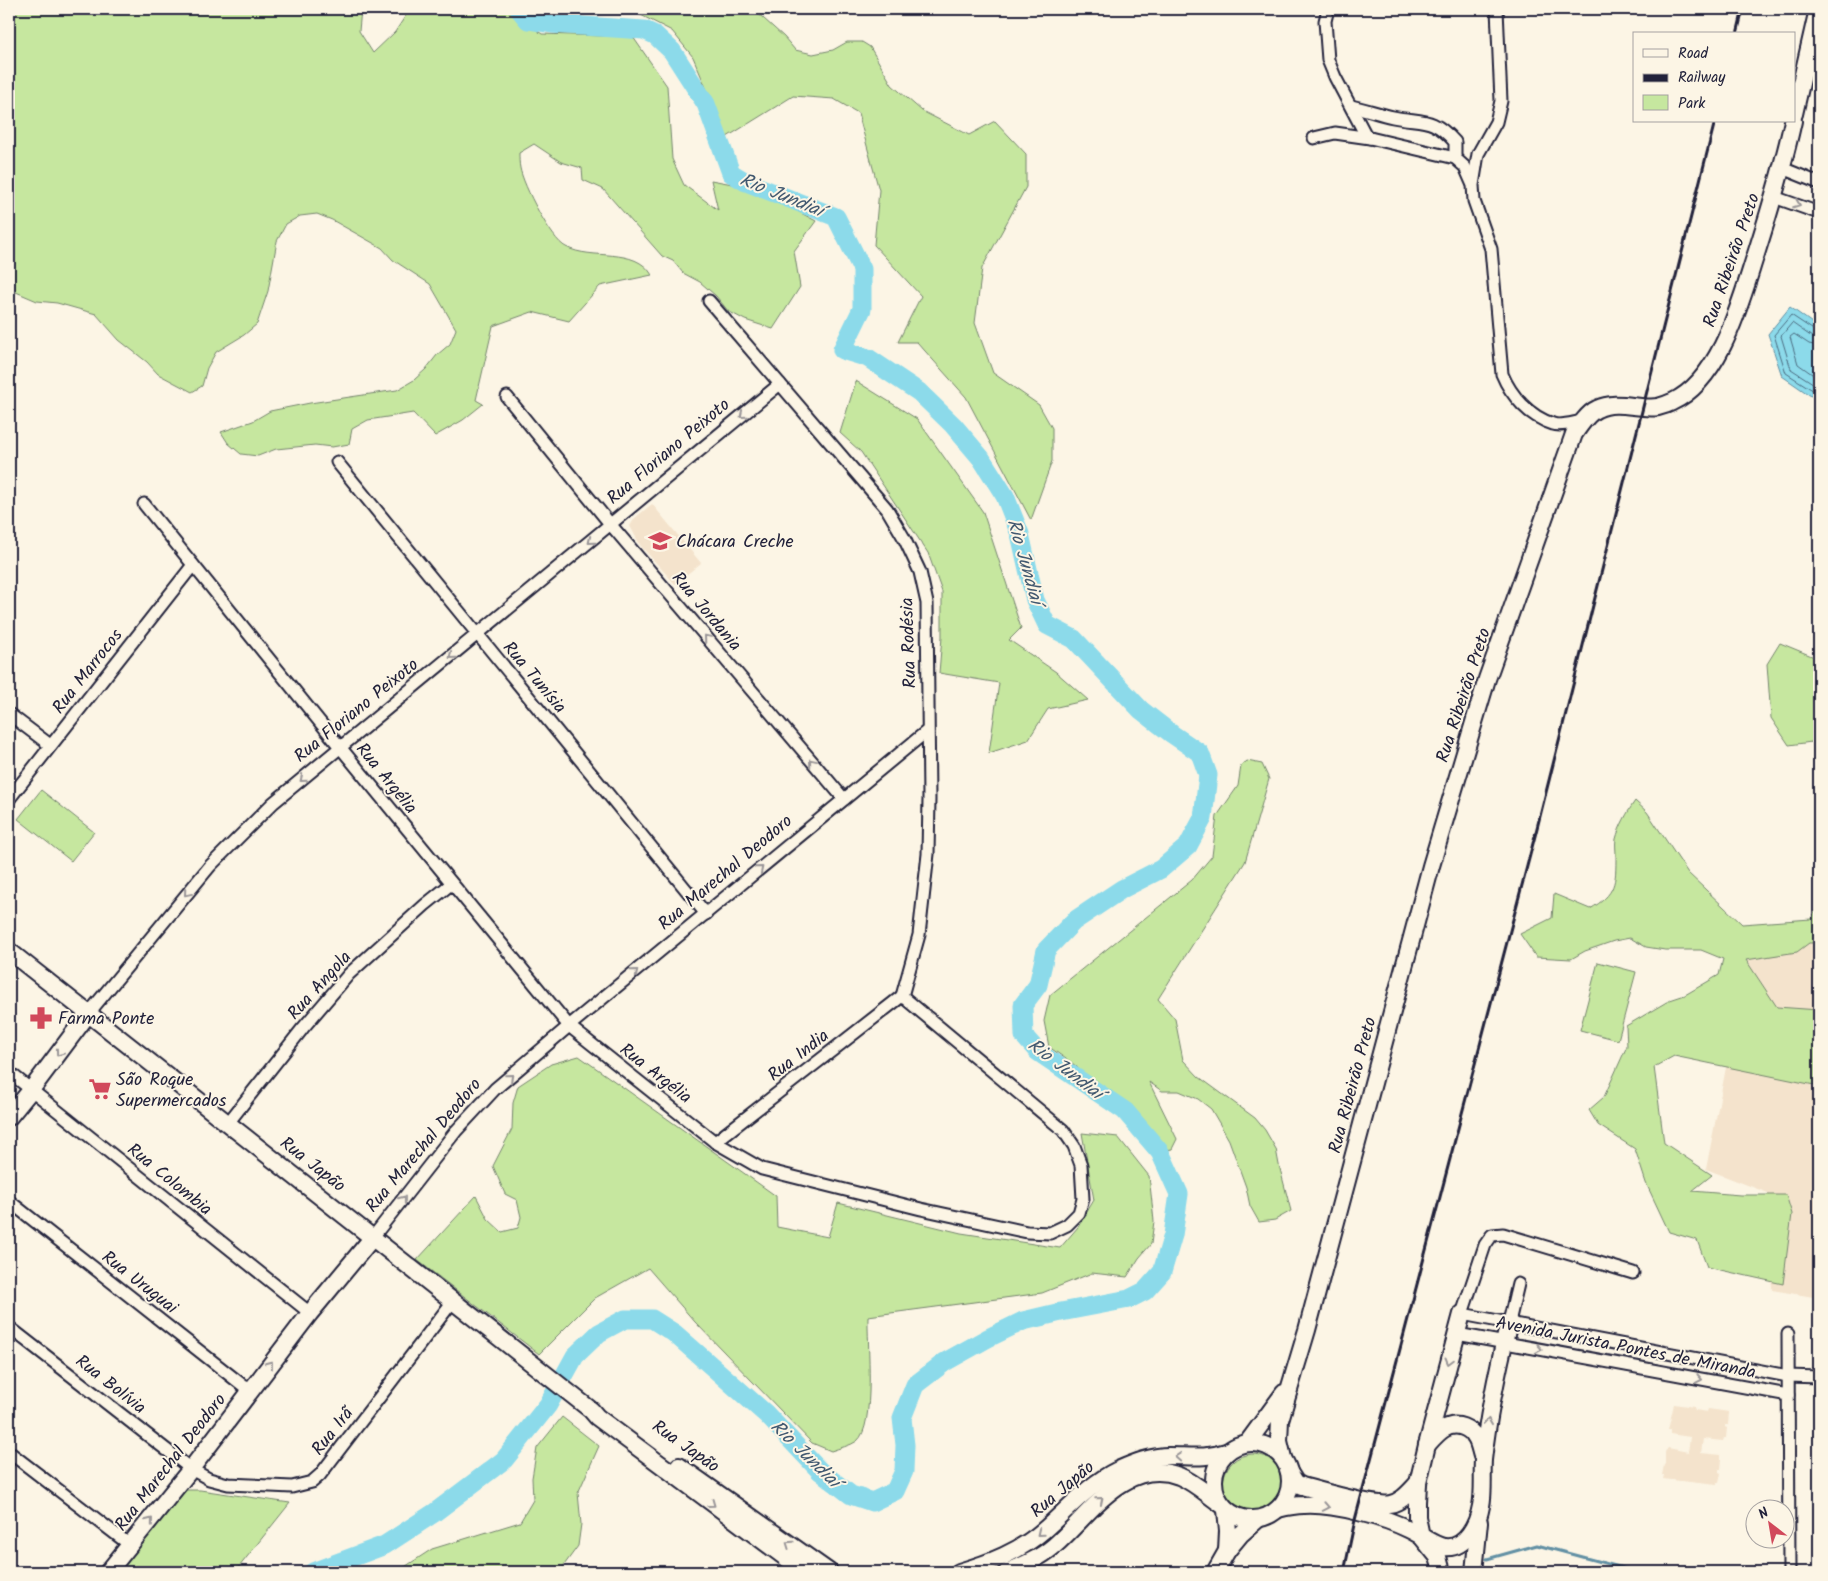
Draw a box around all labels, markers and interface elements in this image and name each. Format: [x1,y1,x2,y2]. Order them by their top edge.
legend [1633,32,1796,122]
text: Road [1678,42,1709,66]
text: Railway [1678,66,1726,90]
text: Park [1678,92,1706,116]
water label: Rio Jundiaí [735,166,833,229]
street label: Rua Ribeirão Preto [1696,189,1769,332]
one-way arrow [1792,198,1801,208]
street label: Rua Floriano Peixoto [601,392,737,513]
one-way arrow [740,410,749,418]
water label: Rio Jundiaí [998,515,1052,614]
school or university icon: Chácara Creche [647,528,673,554]
place label: Chácara Creche [676,528,794,557]
one-way arrow [587,536,596,545]
street label: Rua Jordania [664,565,748,658]
street label: Rua Rodésia [893,597,926,689]
street label: Rua Marrocos [46,623,131,721]
street label: Rua Ribeirão Preto [1429,624,1500,767]
street label: Rua Tunísia [495,635,573,721]
one-way arrow [704,635,713,644]
one-way arrow [449,650,458,659]
street label: Rua Floriano Peixoto [288,652,426,771]
street label: Rua Argélia [348,737,424,821]
one-way arrow [809,758,818,767]
one-way arrow [300,774,309,782]
street label: Rua Marechal Deodoro [652,808,800,938]
one-way arrow [754,866,763,875]
one-way arrow [185,887,193,896]
street label: Rua Angola [281,945,359,1027]
one-way arrow [629,969,638,978]
pharmacy icon: Farma Ponte [28,1005,54,1031]
place label: Farma Ponte [58,1005,154,1034]
street label: Rua Ribeirão Preto [1321,1014,1386,1157]
street label: Rua India [762,1023,836,1090]
water label: Rio Jundiaí [1021,1031,1114,1112]
street label: Rua Argélia [613,1036,698,1112]
one-way arrow [56,1047,65,1057]
place label: São Roque Supermercados [116,1066,227,1116]
street label: Rua Marechal Deodoro [359,1072,489,1220]
one-way arrow [504,1074,513,1082]
supermarket icon: São Roque Supermercados [87,1076,113,1102]
street label: Rua Japão [273,1130,351,1200]
street label: Rua Colombia [120,1137,218,1224]
one-way arrow [398,1196,406,1205]
street label: Rua Uruguai [95,1244,184,1323]
street label: Avenida Jurista Pontes de Miranda [1493,1309,1758,1388]
one-way arrow [1535,1343,1543,1354]
street label: Rua Bolívia [68,1348,152,1422]
one-way arrow [1445,1357,1455,1365]
one-way arrow [265,1361,273,1370]
one-way arrow [1694,1373,1703,1383]
street label: Rua Marechal Deodoro [108,1388,234,1538]
street label: Rua Irã [305,1400,362,1462]
street label: Rua Japão [645,1413,725,1481]
water label: Rio Jundiaí [763,1413,851,1500]
one-way arrow [1483,1418,1493,1427]
one-way arrow [1174,1451,1182,1462]
street label: Rua Japão [1024,1454,1102,1526]
one-way arrow [1094,1497,1103,1506]
one-way arrow [706,1498,716,1507]
north arrow [1746,1498,1796,1548]
one-way arrow [1322,1501,1330,1511]
text: N [1754,1502,1773,1525]
one-way arrow [144,1517,153,1526]
one-way arrow [1037,1527,1046,1535]
one-way arrow [785,1541,795,1550]

